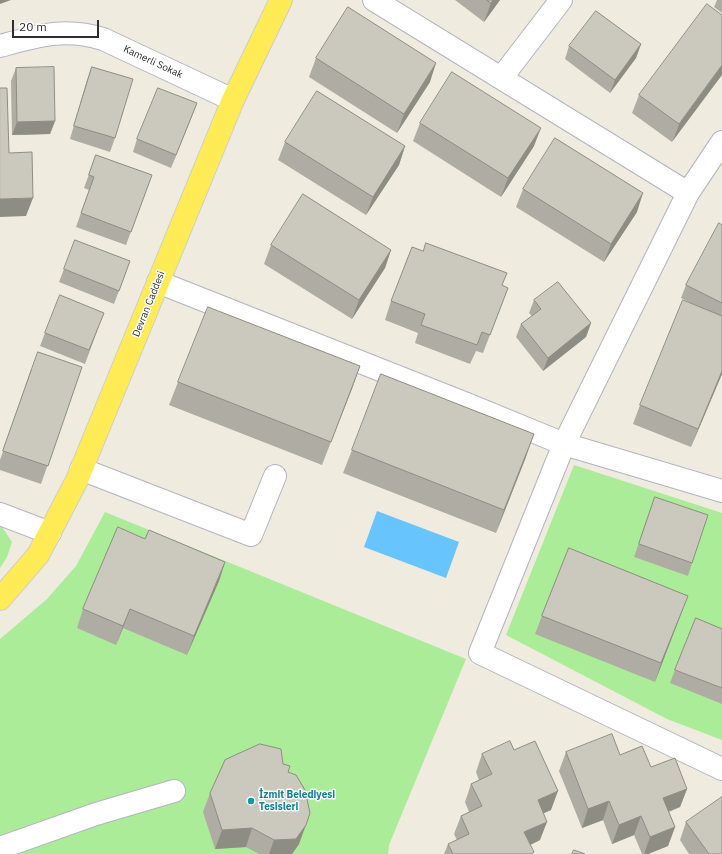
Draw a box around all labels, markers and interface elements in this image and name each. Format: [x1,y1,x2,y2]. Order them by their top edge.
scale bar [14,12,101,38]
text: 20 m [19,19,47,34]
street label: Kamerli Sokak [121,43,185,81]
street label: Devran Caddesi [130,269,168,339]
place label: İzmit Belediyesi Tesisleri [259,789,335,812]
marker: İzmit Belediyesi Tesisleri [246,796,256,806]

